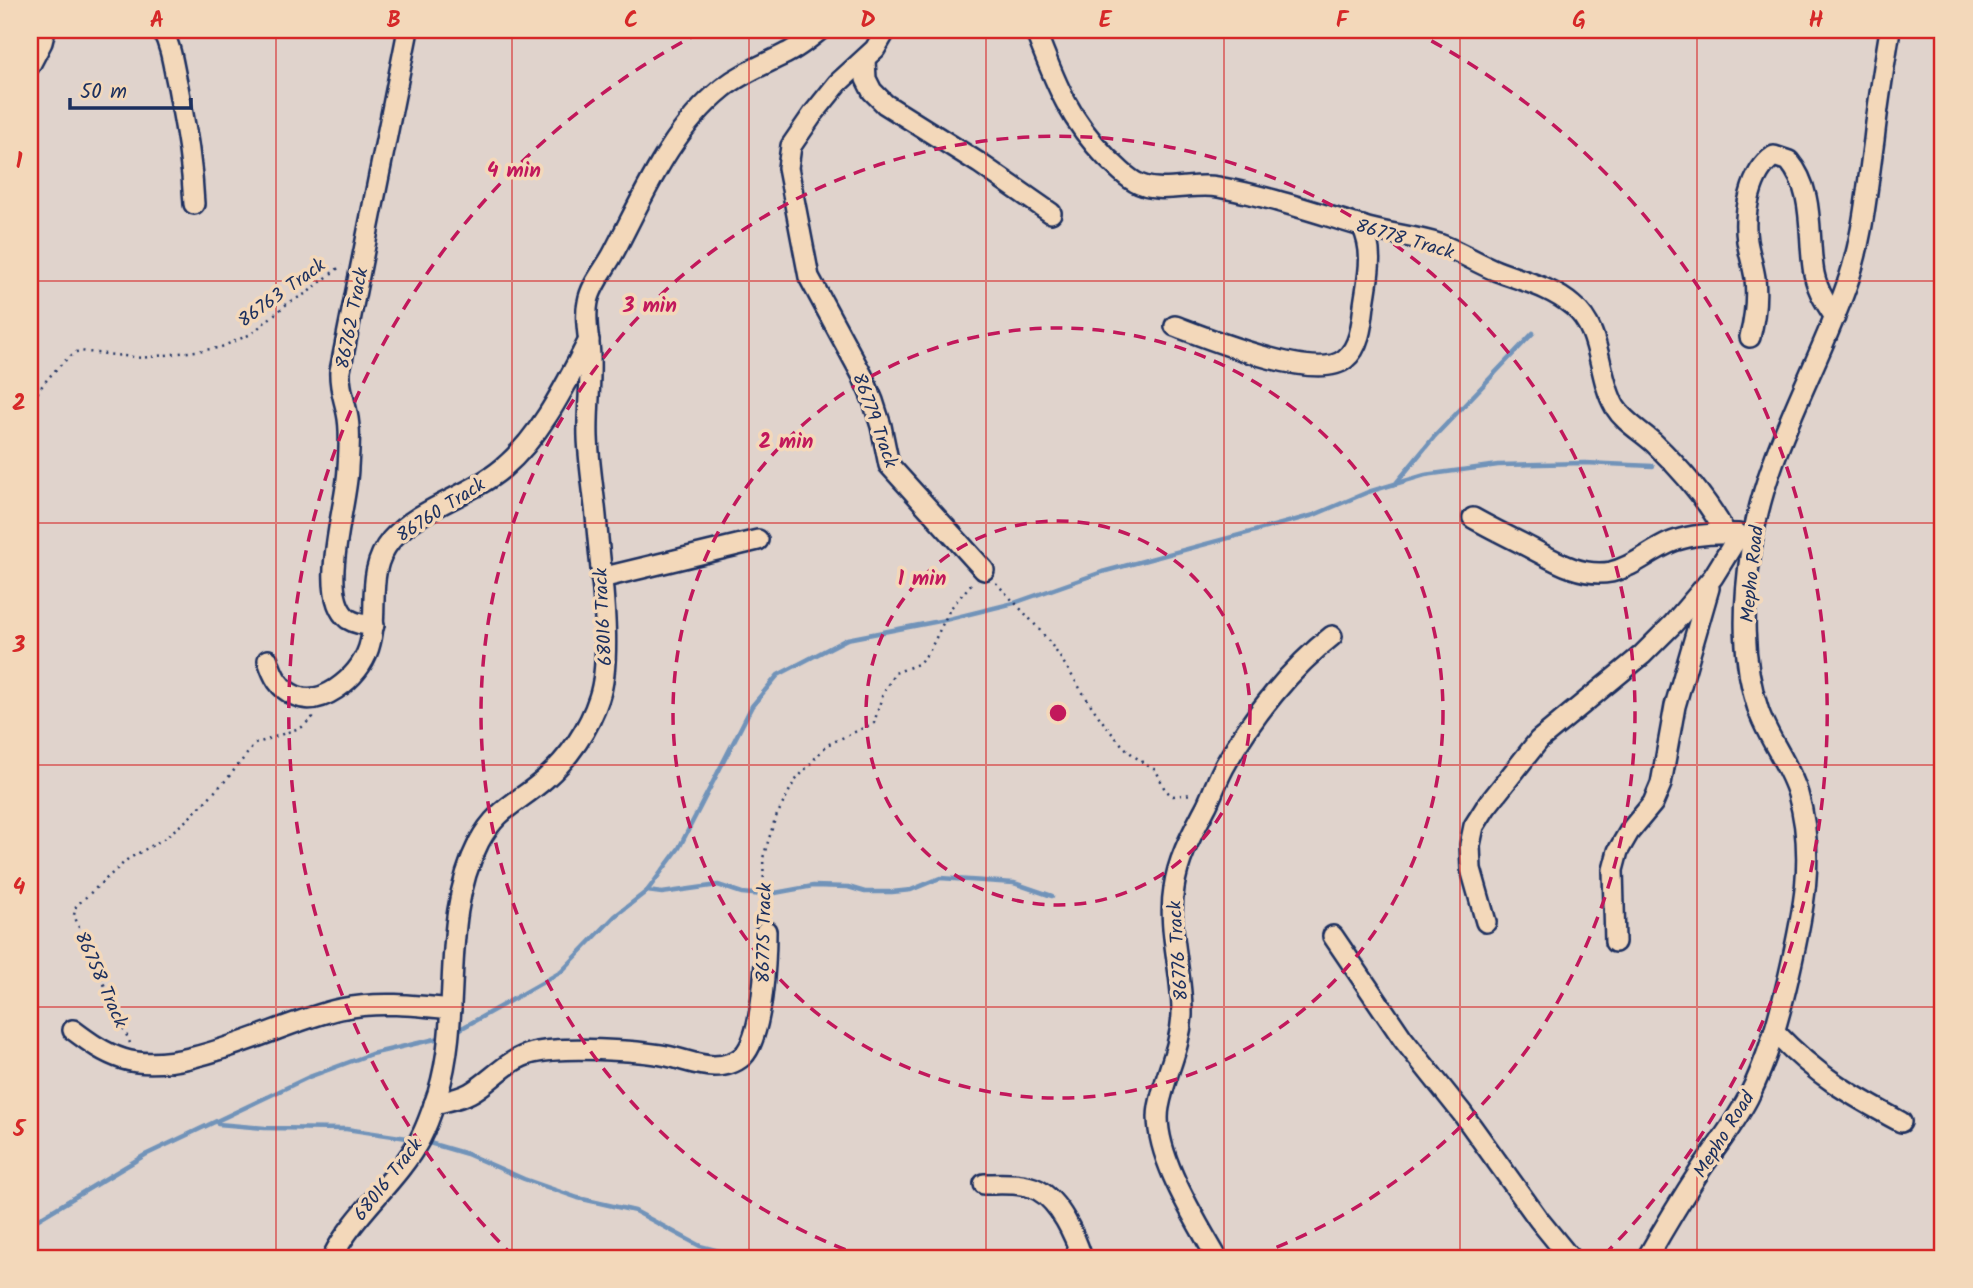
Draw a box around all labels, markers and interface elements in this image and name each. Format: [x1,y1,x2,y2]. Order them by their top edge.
text: A [150,3,164,39]
text: B [387,3,401,39]
text: C [624,3,638,39]
text: D [860,3,876,39]
text: E [1099,3,1113,39]
text: F [1336,3,1350,39]
text: G [1572,3,1586,39]
text: H [1809,3,1824,39]
scale bar [70,66,191,110]
text: 50 m [80,76,127,109]
text: 1 [16,144,23,180]
text: 4 min [487,155,541,188]
street label: 86778 Track [1352,212,1457,268]
street label: 86763 Track [232,251,333,336]
street label: 86762 Track [328,265,378,372]
text: 3 min [622,290,677,323]
street label: 86779 Track [843,369,905,472]
text: 2 [12,386,26,422]
text: 2 min [759,426,813,459]
street label: 86760 Track [390,471,492,551]
street label: Mepho Road [1733,524,1773,624]
text: 1 min [898,563,946,596]
street label: 68016 Track [586,567,622,667]
text: 3 [12,628,26,664]
centre of rings [1046,701,1070,725]
text: 4 [13,870,26,906]
street label: 86775 Track [749,883,781,983]
street label: 86776 Track [1161,900,1197,1002]
street label: 86758 Track [66,927,135,1033]
street label: Mepho Road [1686,1085,1763,1184]
text: 5 [12,1112,27,1148]
street label: 68016 Track [346,1132,431,1228]

